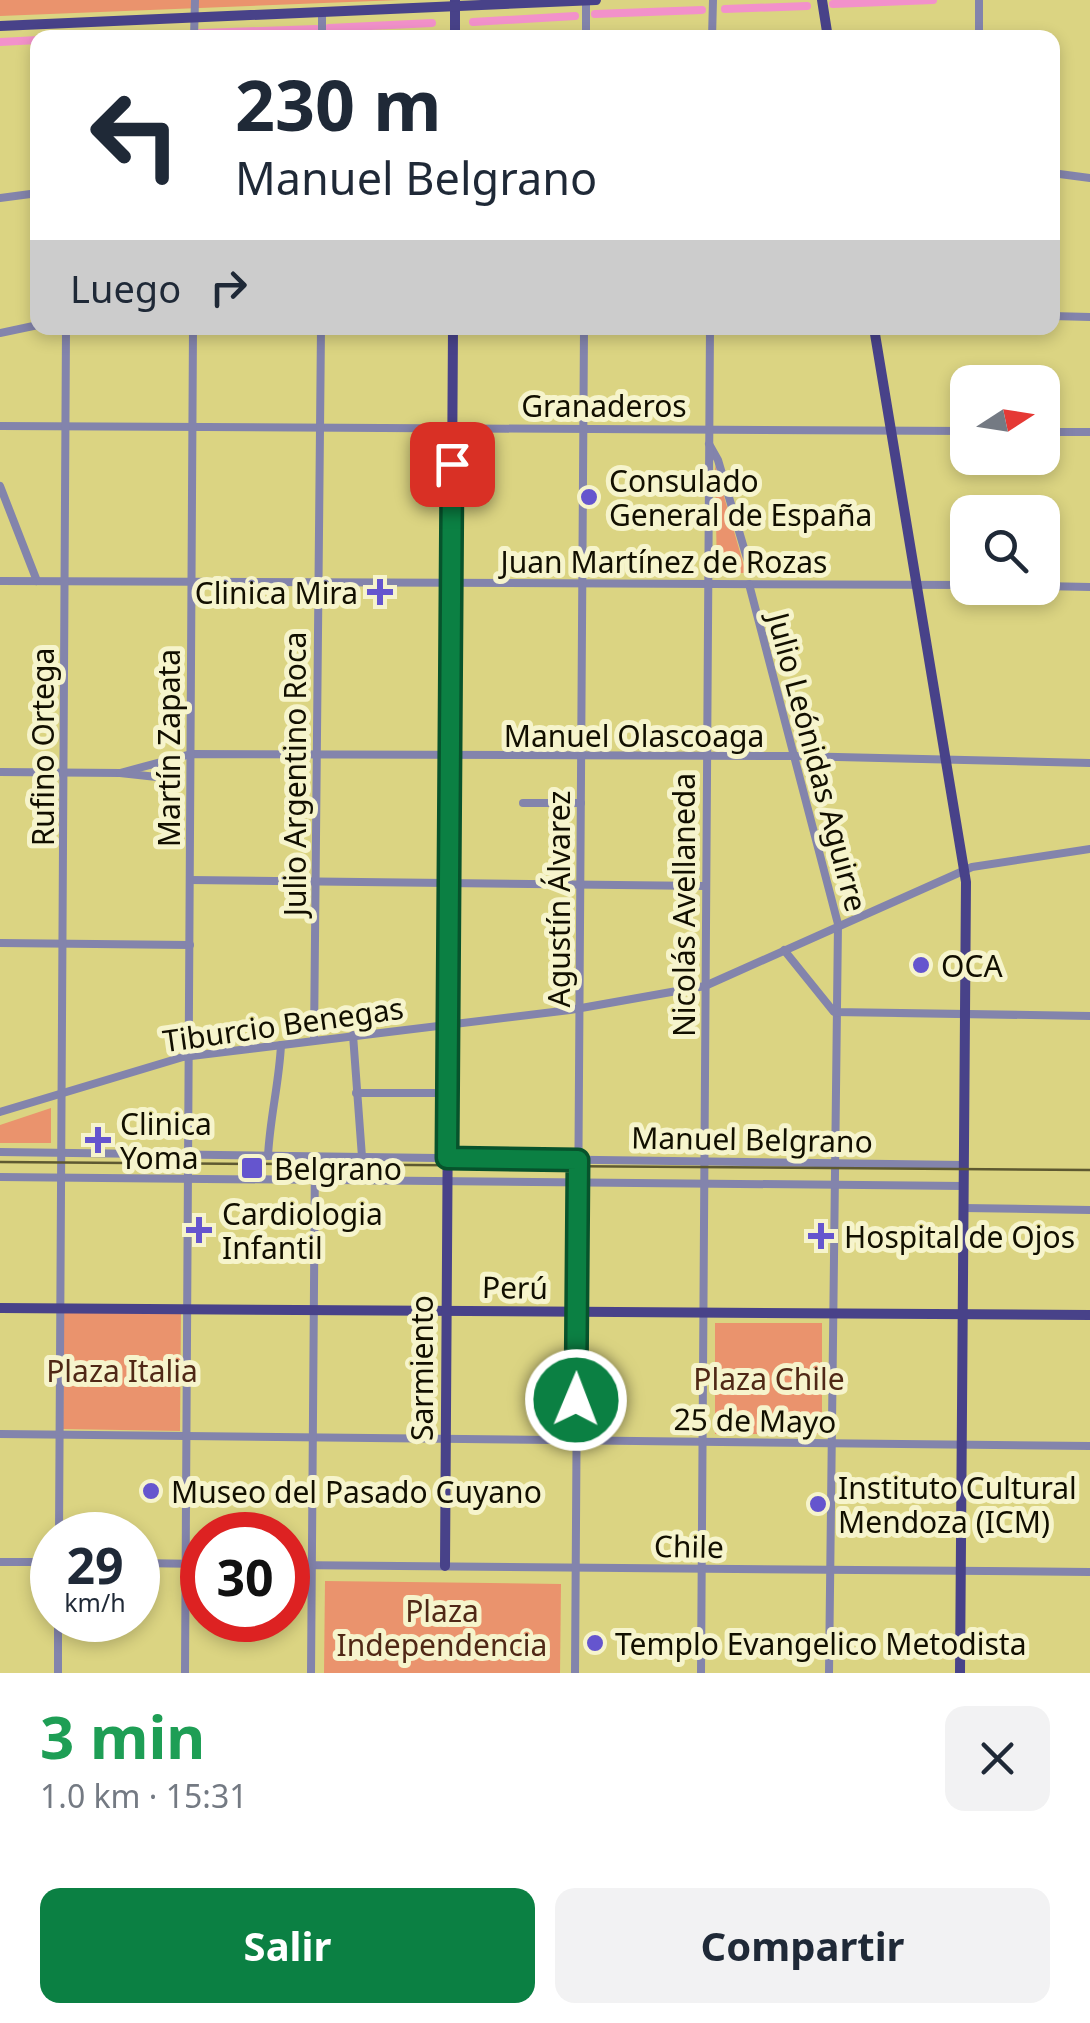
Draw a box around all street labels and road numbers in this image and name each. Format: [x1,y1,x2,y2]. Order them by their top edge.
street label: Granaderos [521,385,687,426]
street label: Juan Martínez de Rozas [498,541,827,582]
street label: Julio Leónidas Aguirre [758,605,878,916]
street label: Julio Argentino Roca [274,632,315,919]
street label: Rufino Ortega [22,648,63,846]
street label: Martín Zapata [148,649,189,847]
street label: Manuel Olascoaga [504,715,764,756]
street label: Nicolás Avellaneda [663,773,704,1037]
street label: Agustín Álvarez [538,791,579,1007]
street label: Tiburcio Benegas [160,987,406,1061]
street label: Manuel Belgrano [631,1116,873,1162]
street label: Perú [482,1266,548,1308]
street label: Sarmiento [401,1295,442,1441]
street label: 25 de Mayo [673,1398,837,1442]
street label: Chile [654,1525,724,1567]

